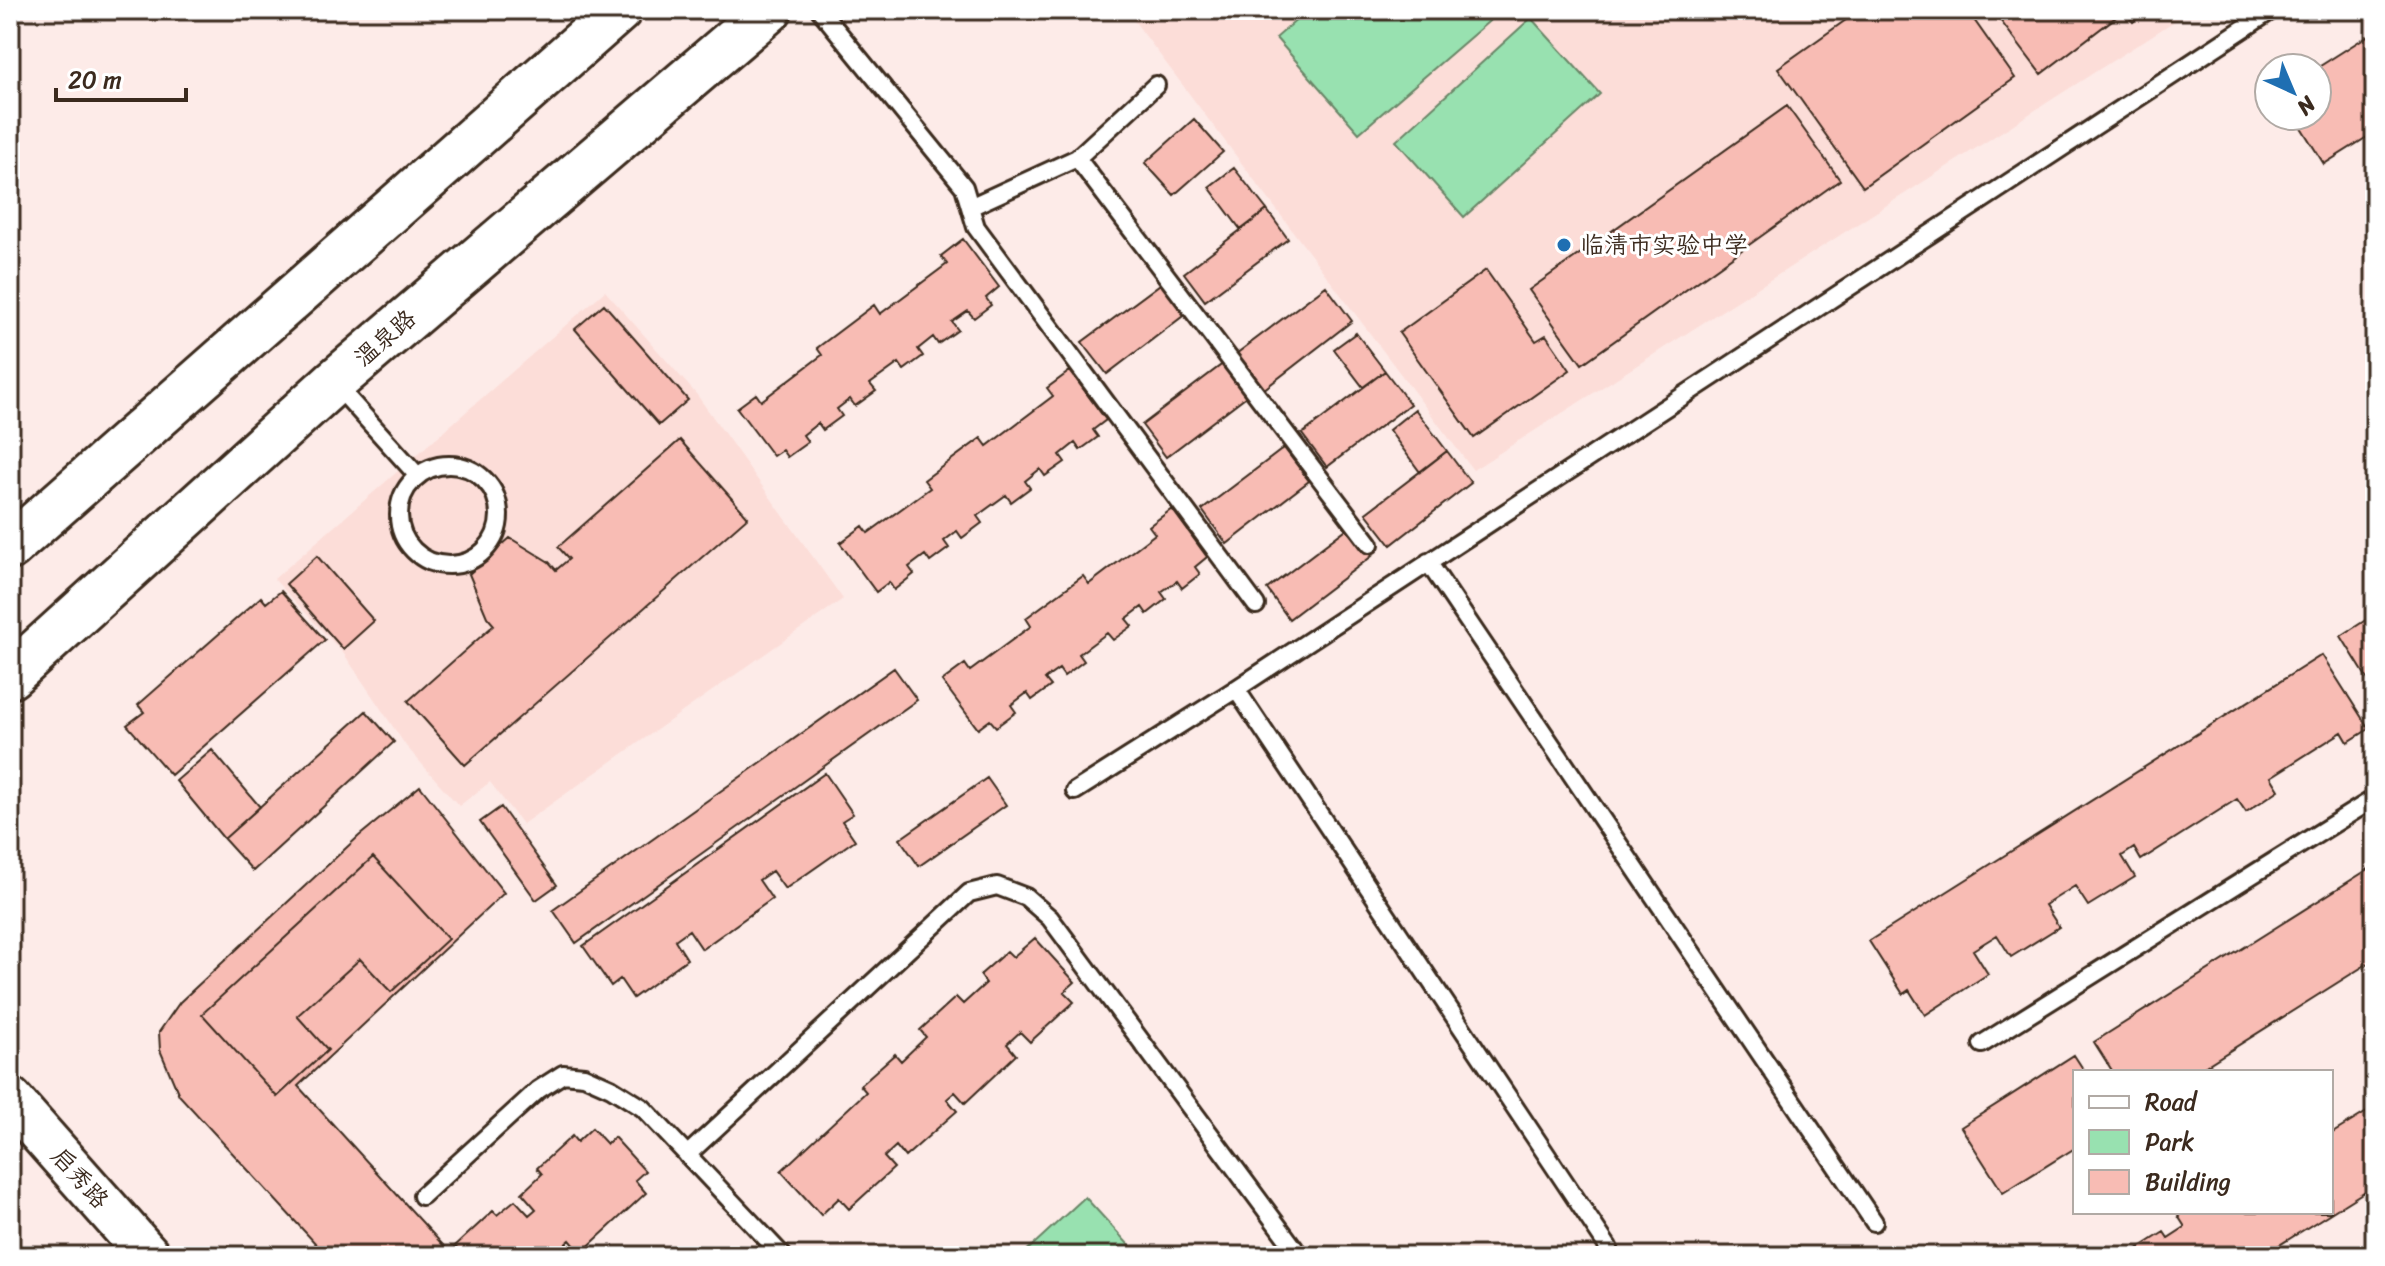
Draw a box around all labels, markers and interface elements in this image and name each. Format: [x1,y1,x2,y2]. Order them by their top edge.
scale bar [56,52,186,102]
north arrow [2253,52,2333,132]
text: 20 m [68,59,122,101]
text: N [2287,86,2326,126]
place label: 临清市实验中学 [1580,224,1748,266]
marker: 临清市实验中学 [1555,236,1573,254]
street label: 温泉路 [344,299,426,377]
legend [2073,1070,2333,1214]
text: Road [2145,1081,2199,1123]
text: Park [2145,1121,2194,1163]
street label: 启秀路 [40,1137,120,1219]
text: Building [2145,1161,2231,1203]

